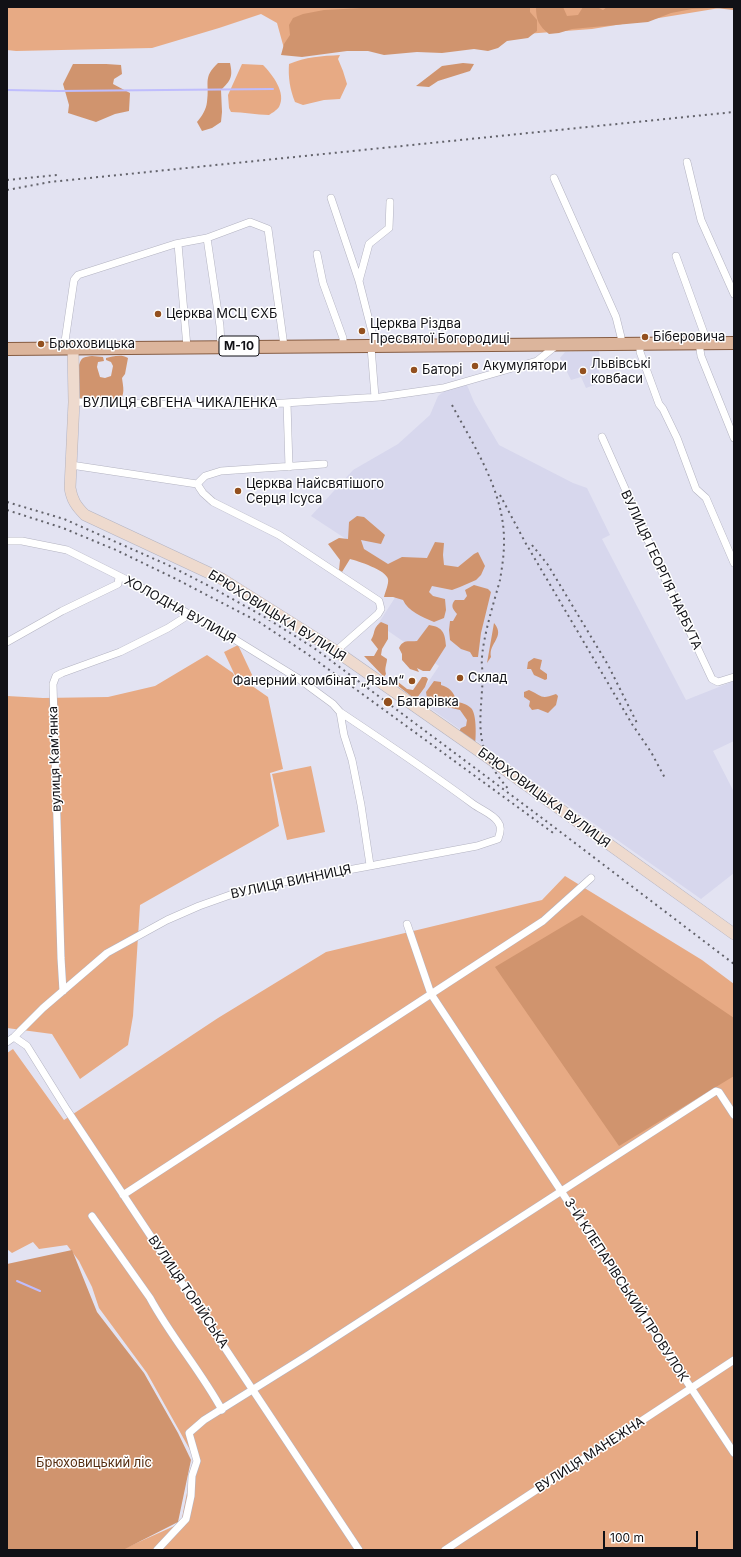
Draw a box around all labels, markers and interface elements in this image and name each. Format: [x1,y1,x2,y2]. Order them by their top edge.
place label: Церква МСЦ ЄХБ [166,306,277,322]
marker: Церква МСЦ ЄХБ [153,309,163,319]
place label: Церква Різдва Пресвятої Богородиці [370,316,510,347]
marker: Церква Різдва Пресвятої Богородиці [357,326,367,336]
place label: Біберовича [653,329,725,345]
marker: Біберовича [640,332,650,342]
place label: Брюховицька [49,336,135,352]
road number: М-10 [219,336,259,356]
marker: Брюховицька [36,339,46,349]
place label: Львівські ковбаси [591,356,651,387]
place label: Акумулятори [483,358,567,374]
marker: Акумулятори [470,361,480,371]
place label: Баторі [422,362,462,378]
marker: Баторі [409,365,419,375]
marker: Львівські ковбаси [578,366,588,376]
street label: ВУЛИЦЯ ЄВГЕНА ЧИКАЛЕНКА [83,395,277,411]
place label: Церква Найсвятішого Серця Ісуса [246,476,384,507]
marker: Церква Найсвятішого Серця Ісуса [233,486,243,496]
street label: ВУЛИЦЯ ГЕОРГІЯ НАРБУТА [617,488,705,652]
street label: БРЮХОВИЦЬКА ВУЛИЦЯ [205,567,349,665]
street label: ХОЛОДНА ВУЛИЦЯ [122,573,238,647]
place label: Склад [468,670,507,686]
place label: Фанерний комбінат „Язьм“ [233,673,404,689]
marker: Склад [455,673,465,683]
marker: Фанерний комбінат „Язьм“ [407,676,417,686]
place label: Батарівка [397,694,459,710]
marker: Батарівка [382,696,394,708]
street label: вулиця Камʼянка [45,706,65,812]
street label: БРЮХОВИЦЬКА ВУЛИЦЯ [475,745,613,851]
street label: ВУЛИЦЯ ВИННИЦЯ [229,862,353,902]
street label: 3-Й КЛЕПАРІВСЬКИЙ ПРОВУЛОК [561,1195,691,1385]
street label: ВУЛИЦЯ ТОРІЙСЬКА [144,1233,232,1351]
street label: ВУЛИЦЯ МАНЕЖНА [533,1414,647,1496]
park label: Брюховицький ліс [36,1455,152,1471]
scale bar [605,1523,700,1549]
text: 100 m [610,1530,644,1545]

